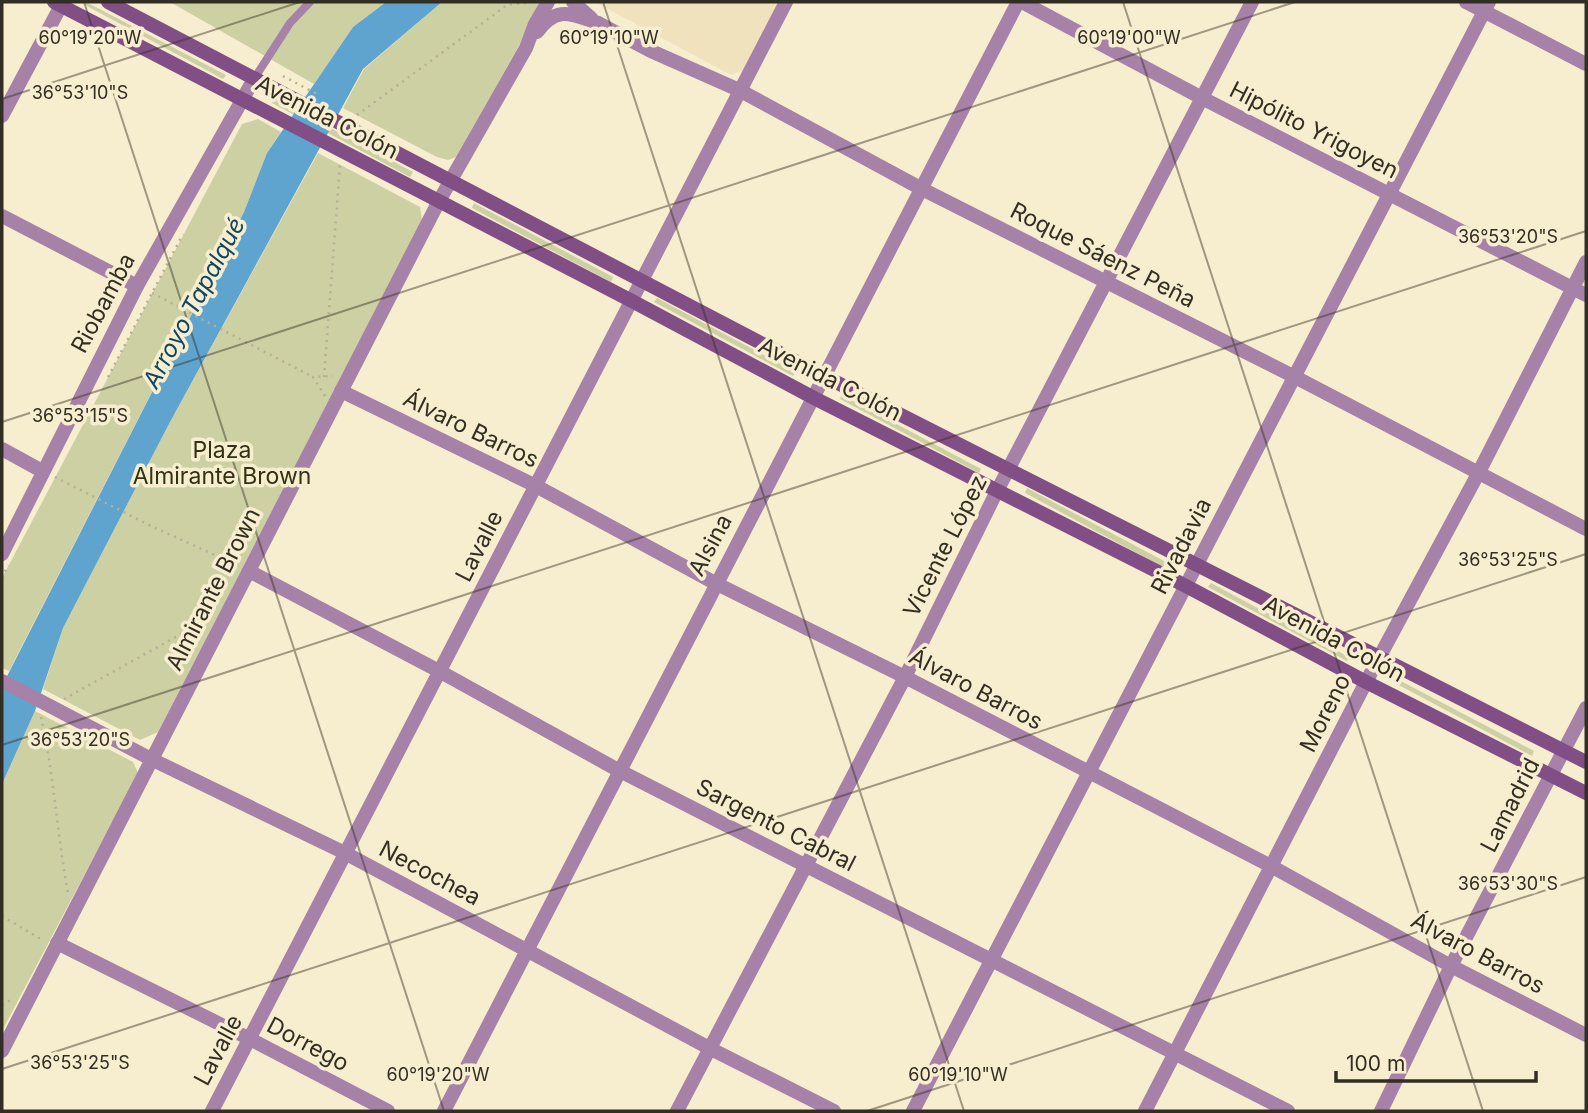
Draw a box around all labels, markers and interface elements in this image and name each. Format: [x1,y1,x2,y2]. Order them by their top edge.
text: 60°19'20"W [38,27,142,48]
text: 60°19'10"W [559,27,659,48]
text: 60°19'00"W [1077,27,1181,48]
street label: Avenida Colón [251,69,403,165]
street label: Hipólito Yrigoyen [1225,75,1403,185]
text: 36°53'10"S [32,82,128,103]
street label: Roque Sáenz Peña [1006,196,1200,314]
water label: Arroyo Tapalqué [136,212,251,394]
text: 36°53'20"S [1458,226,1558,247]
street label: Riobamba [65,248,141,358]
street label: Avenida Colón [754,331,906,427]
street label: Álvaro Barros [399,384,543,474]
text: 36°53'15"S [32,405,128,426]
park label: Plaza Almirante Brown [133,436,311,490]
street label: Vicente López [897,470,993,622]
street label: Rivadavia [1145,493,1217,599]
street label: Almirante Brown [160,503,266,675]
street label: Lavalle [449,506,509,586]
street label: Alsina [682,509,738,581]
text: 36°53'25"S [1458,549,1558,570]
street label: Avenida Colón [1258,590,1410,688]
street label: Álvaro Barros [905,642,1047,736]
street label: Moreno [1294,669,1356,757]
text: 36°53'20"S [30,729,130,750]
street label: Lamadrid [1474,753,1546,857]
street label: Sargento Cabral [691,773,861,877]
street label: Necochea [374,835,486,911]
text: 36°53'30"S [1458,873,1558,894]
street label: Álvaro Barros [1407,906,1549,1000]
street label: Lavalle [188,1010,248,1090]
street label: Dorrego [262,1011,354,1077]
scale bar [1336,1040,1536,1084]
text: 100 m [1346,1051,1405,1076]
text: 36°53'25"S [30,1052,130,1073]
text: 60°19'20"W [386,1064,490,1085]
text: 60°19'10"W [908,1064,1008,1085]

